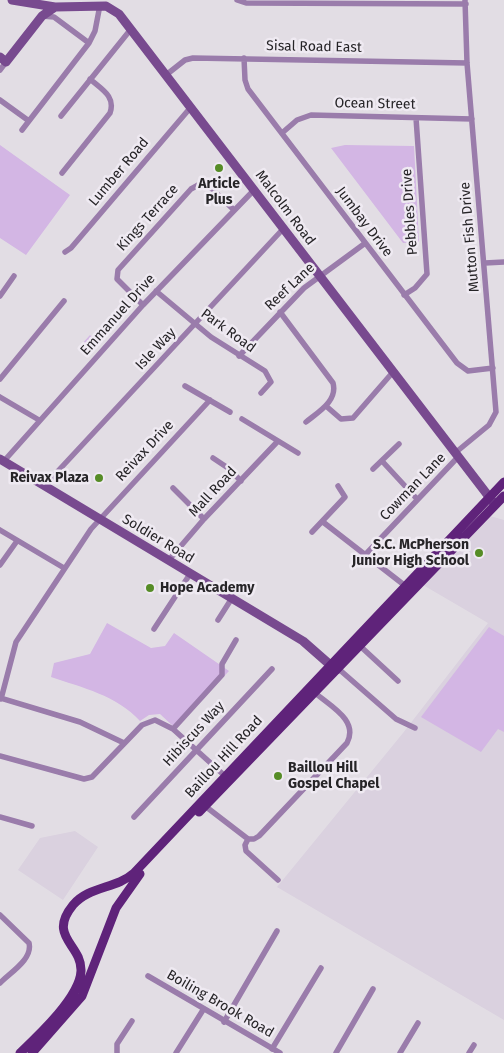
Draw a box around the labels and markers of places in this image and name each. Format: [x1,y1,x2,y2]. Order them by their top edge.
marker: Article Plus [213,162,225,174]
place label: Article Plus [198,176,240,208]
place label: Reivax Plaza [10,470,89,486]
marker: Reivax Plaza [93,472,105,484]
place label: S.C. McPherson Junior High School [352,537,469,570]
marker: S.C. McPherson Junior High School [473,547,485,559]
place label: Hope Academy [160,580,255,596]
marker: Hope Academy [144,582,156,594]
place label: Baillou Hill Gospel Chapel [288,760,379,792]
marker: Baillou Hill Gospel Chapel [272,770,284,782]

